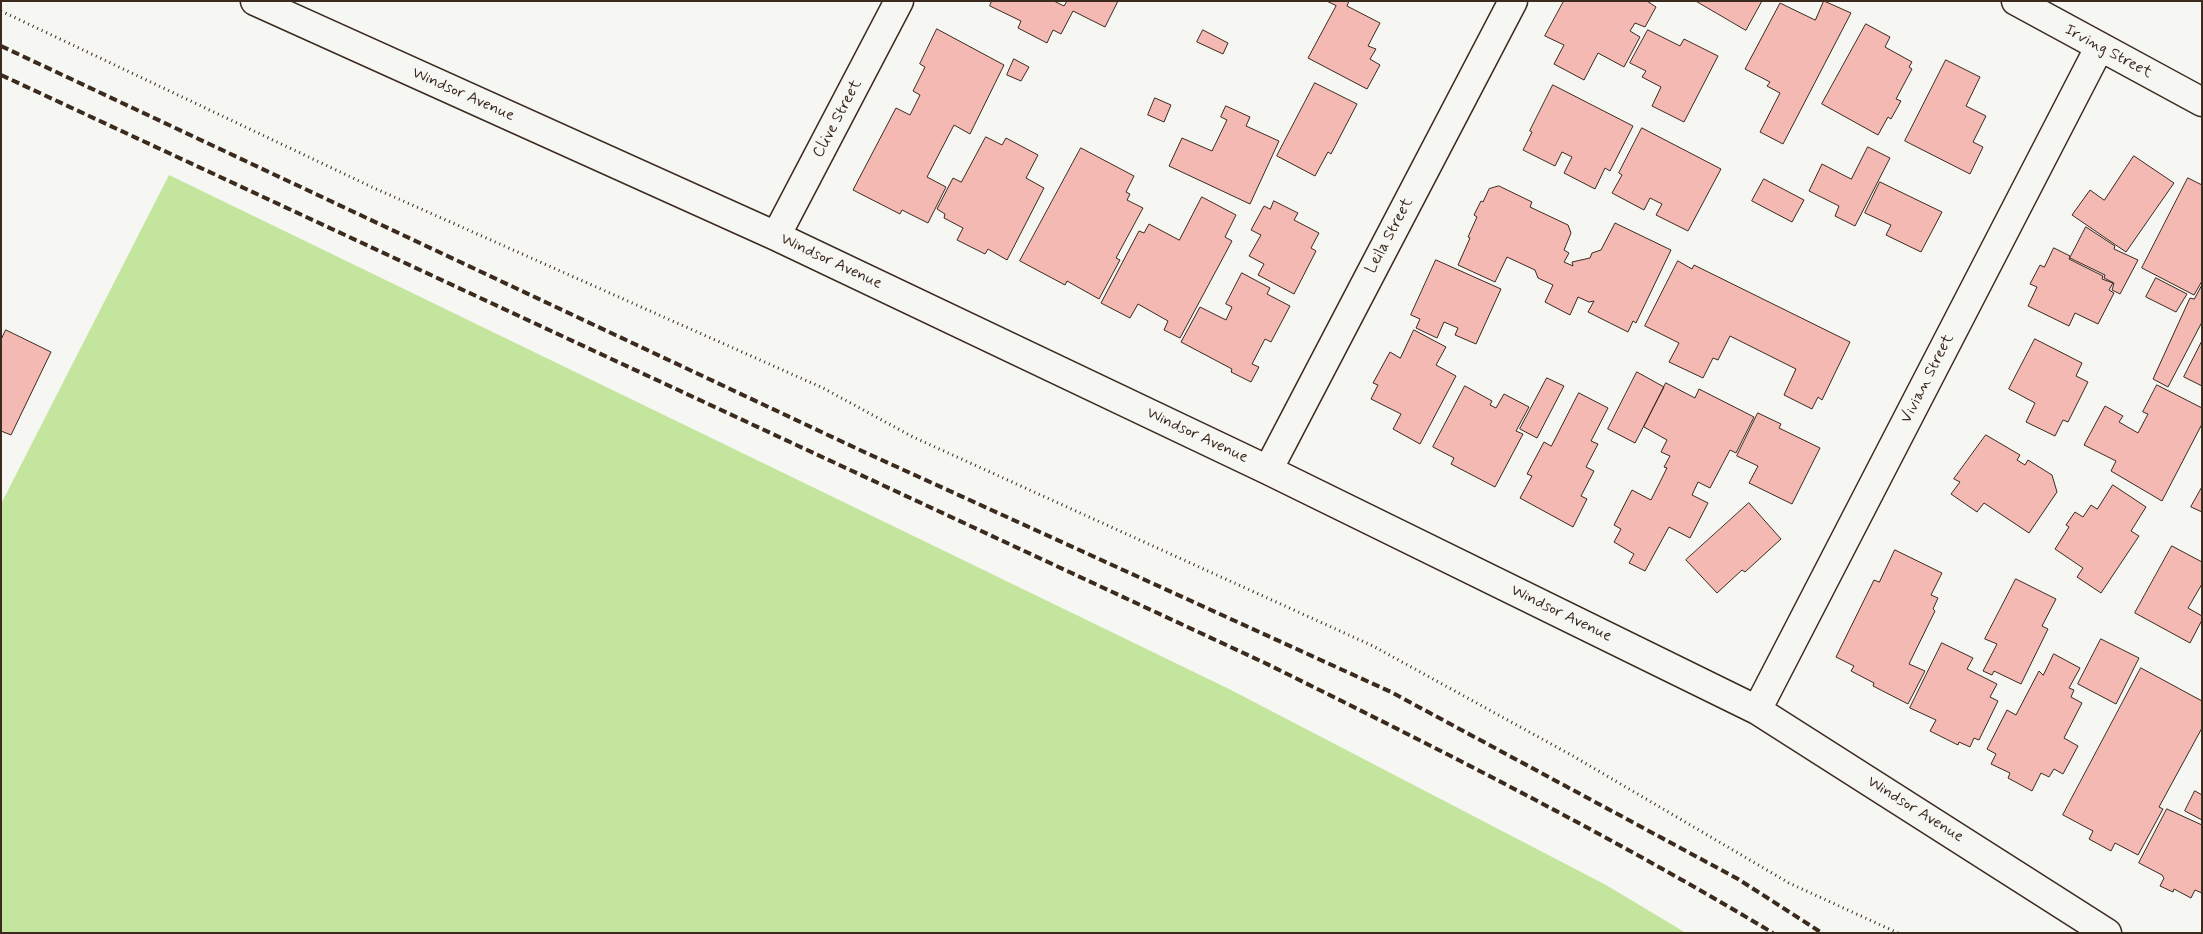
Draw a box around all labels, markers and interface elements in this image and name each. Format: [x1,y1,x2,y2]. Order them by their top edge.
street label: Irving Street [2061,21,2155,83]
street label: Windsor Avenue [409,64,517,126]
street label: Clive Street [809,77,867,161]
street label: Leila Street [1362,195,1418,277]
street label: Windsor Avenue [777,230,885,294]
street label: Vivian Street [1897,331,1959,427]
street label: Windsor Avenue [1143,404,1251,468]
street label: Windsor Avenue [1507,581,1615,647]
street label: Windsor Avenue [1863,773,1967,847]

